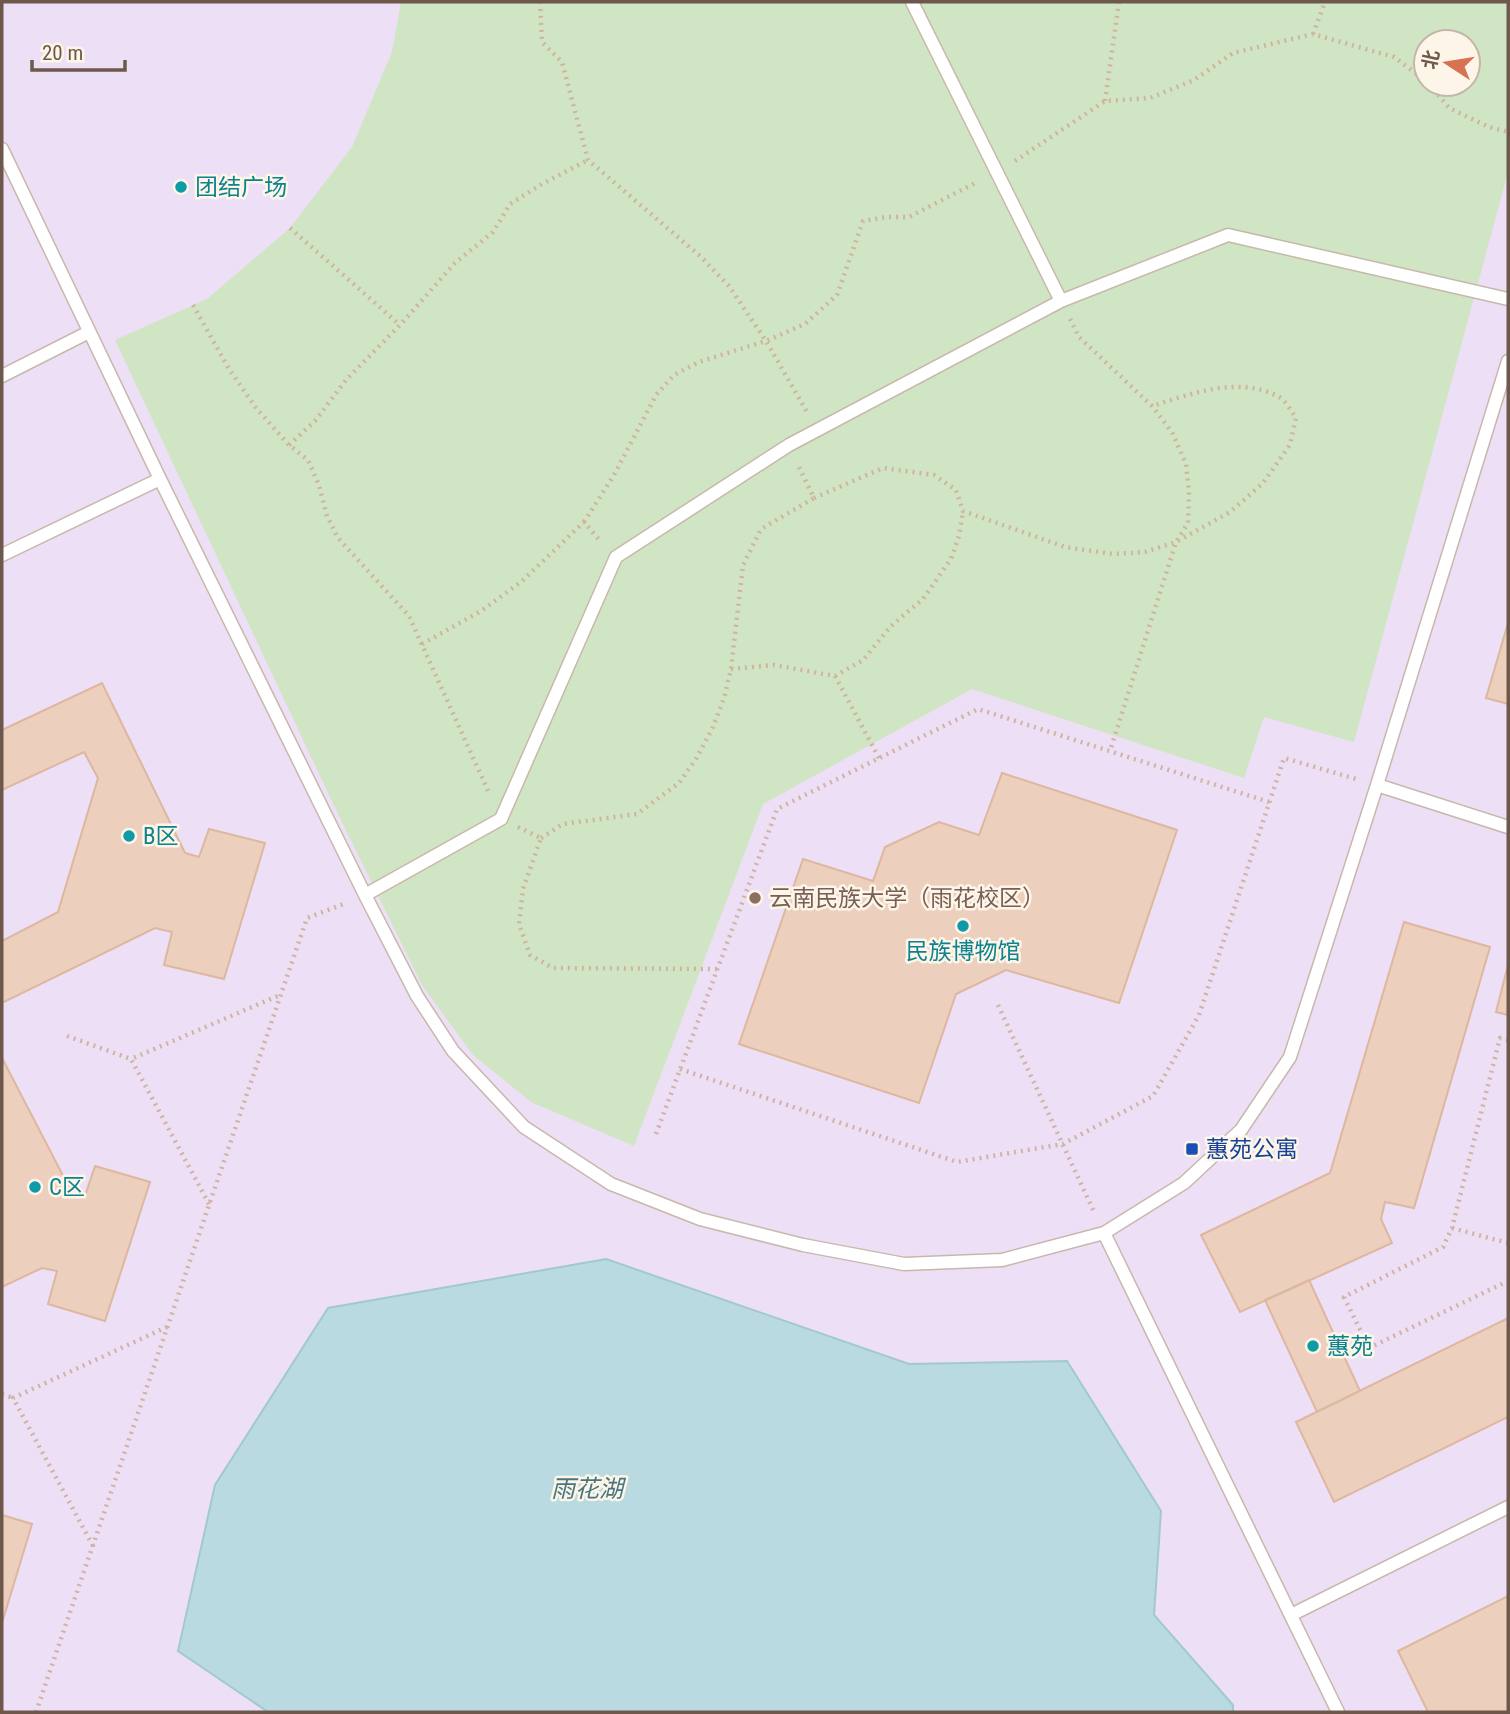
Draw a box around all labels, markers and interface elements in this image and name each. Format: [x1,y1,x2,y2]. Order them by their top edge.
scale bar [32,28,124,72]
north arrow [1412,28,1482,98]
text: 20 m [42,41,83,65]
text: 北 [1418,48,1444,71]
place label: 团结广场 [195,174,287,201]
marker: 团结广场 [173,179,189,195]
place label: B区 [143,823,179,850]
marker: B区 [121,828,137,844]
place label: 云南民族大学（雨花校区） [769,885,1045,912]
marker: 云南民族大学（雨花校区） [747,890,763,906]
marker: 民族博物馆 [955,918,971,934]
place label: 民族博物馆 [906,938,1021,965]
place label: 蕙苑公寓 [1206,1136,1298,1163]
marker: 蕙苑公寓 [1184,1141,1200,1157]
place label: C区 [49,1174,85,1201]
marker: C区 [27,1179,43,1195]
place label: 蕙苑 [1327,1333,1373,1360]
marker: 蕙苑 [1305,1338,1321,1354]
water label: 雨花湖 [551,1475,627,1503]

